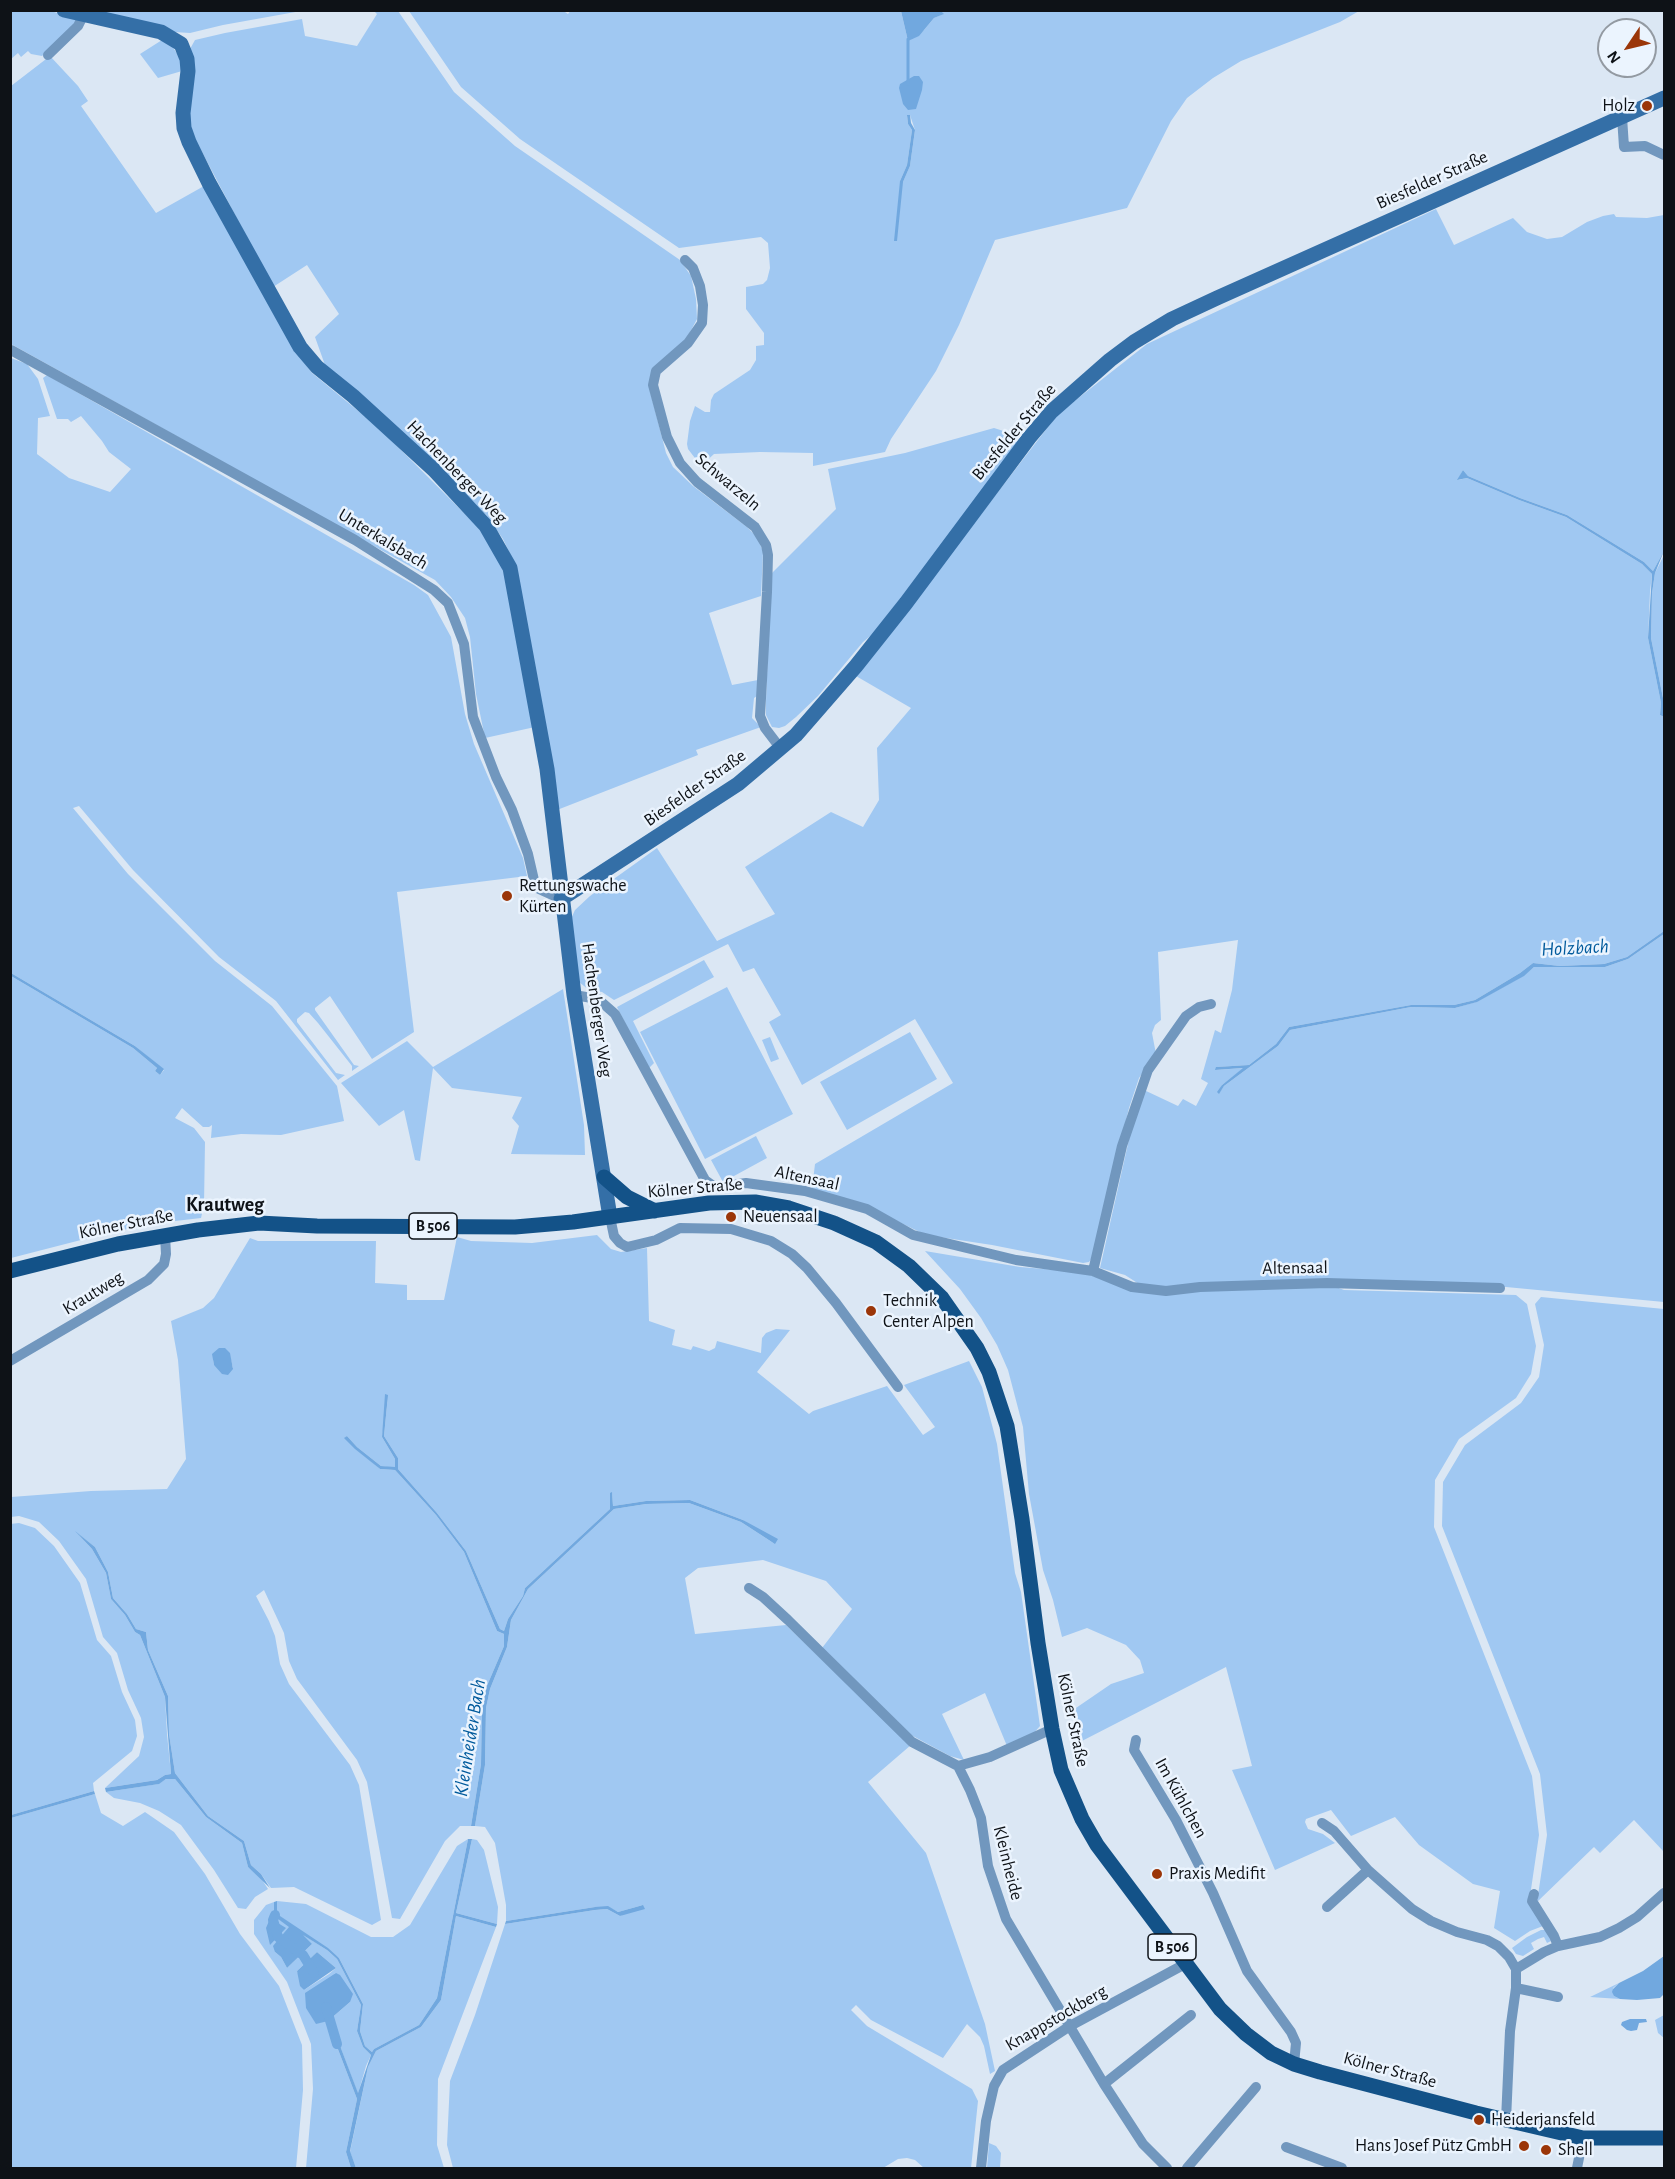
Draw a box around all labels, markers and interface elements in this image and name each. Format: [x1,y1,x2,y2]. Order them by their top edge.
north arrow [1597,18,1657,78]
text: N [1604,48,1624,66]
place label: Holz [1602,95,1635,117]
marker: Holz [1640,99,1654,113]
street label: Biesfelder Straße [1373,146,1491,214]
street label: Biesfelder Straße [967,379,1061,485]
street label: Hachenberger Weg [402,416,512,528]
street label: Schwarzeln [691,448,765,516]
street label: Unterkalsbach [334,504,432,574]
street label: Biesfelder Straße [640,745,750,831]
place label: Rettungswache Kürten [519,875,627,918]
marker: Rettungswache Kürten [500,889,514,903]
water label: Holzbach [1541,934,1609,962]
street label: Hachenberger Weg [577,941,617,1079]
street label: Altensaal [773,1161,841,1195]
street label: Kölner Straße [646,1173,744,1203]
district label: Krautweg [186,1193,264,1217]
street label: Kölner Straße [77,1204,175,1244]
place label: Neuensaal [743,1206,818,1228]
marker: Neuensaal [724,1210,738,1224]
road number: B 506 [409,1213,457,1239]
street label: Altensaal [1262,1257,1328,1279]
street label: Krautweg [59,1266,127,1320]
place label: Technik Center Alpen [883,1290,974,1332]
marker: Technik Center Alpen [864,1304,878,1318]
street label: Kölner Straße [1053,1671,1093,1769]
water label: Kleinheider Bach [449,1678,491,1798]
street label: Im Kühlchen [1150,1754,1212,1842]
street label: Kleinheide [988,1824,1028,1902]
place label: Praxis Medifit [1169,1863,1265,1885]
marker: Praxis Medifit [1150,1867,1164,1881]
road number: B 506 [1148,1934,1196,1960]
street label: Knappstockberg [1001,1980,1111,2056]
street label: Kölner Straße [1341,2047,1439,2093]
place label: Heiderjansfeld [1491,2109,1595,2131]
marker: Heiderjansfeld [1472,2113,1486,2127]
place label: Hans Josef Pütz GmbH [1355,2135,1512,2157]
marker: Hans Josef Pütz GmbH [1517,2139,1531,2153]
place label: Shell [1558,2139,1593,2161]
marker: Shell [1539,2143,1553,2157]

